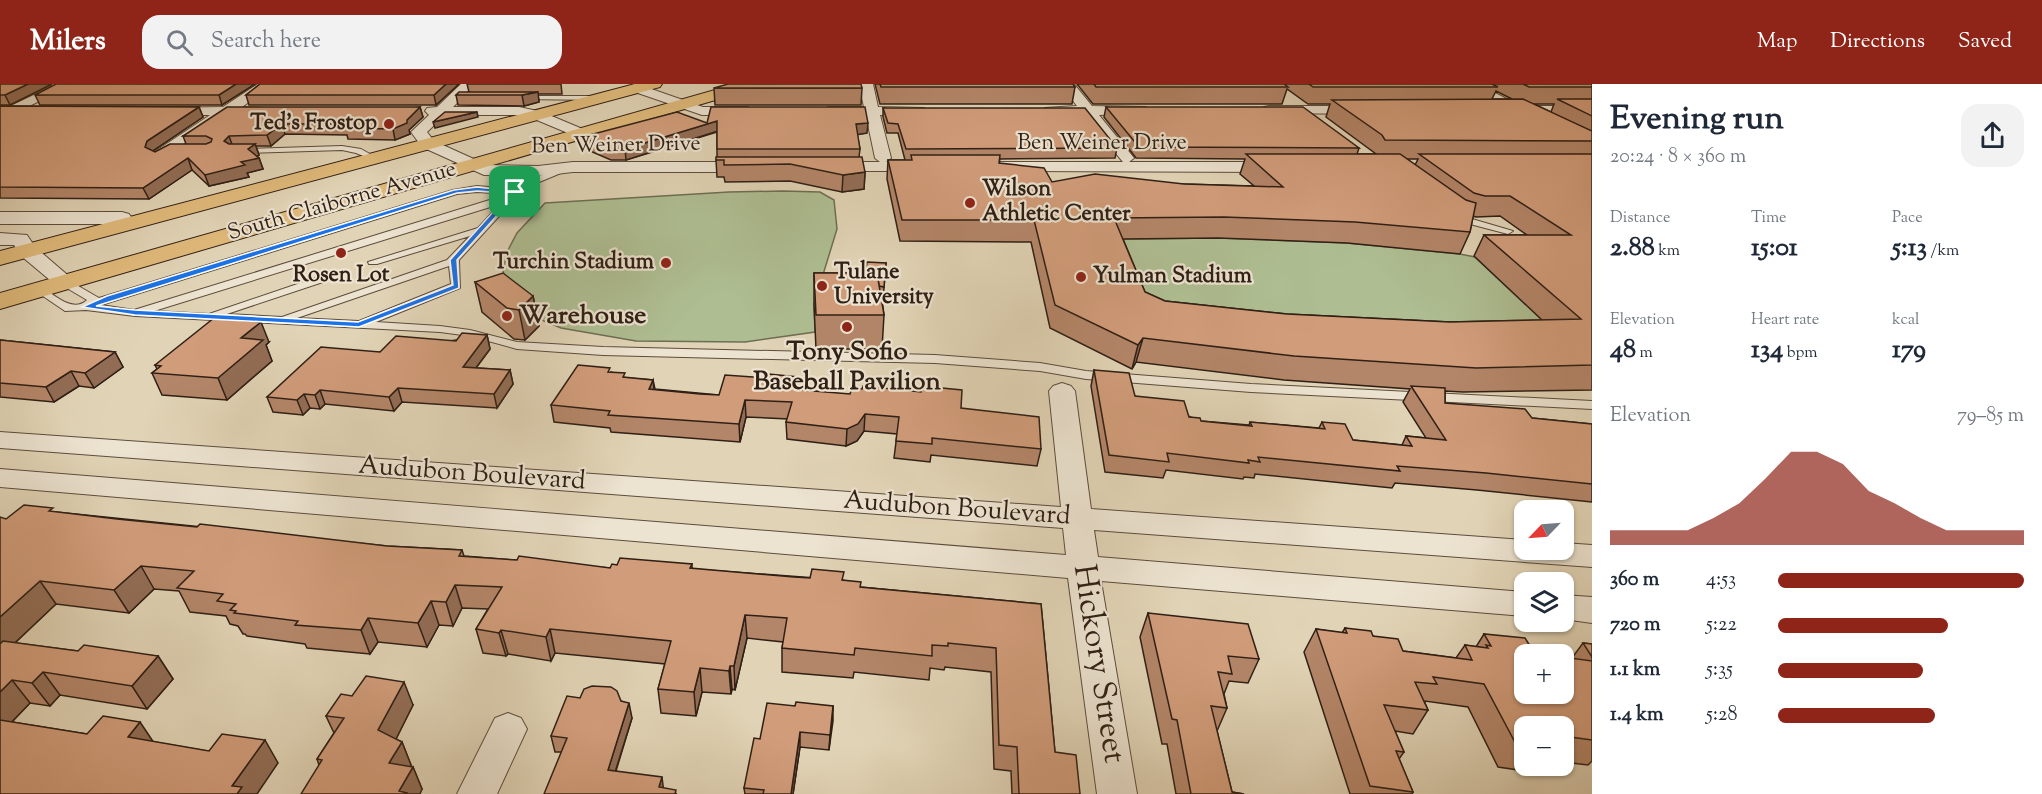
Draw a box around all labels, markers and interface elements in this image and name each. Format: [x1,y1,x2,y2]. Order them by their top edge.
search box [142,15,562,69]
text: Milers [30,22,106,62]
icon: search [163,26,196,59]
text: Search here [211,26,321,58]
text: Map [1757,27,1797,57]
text: Directions [1830,27,1925,57]
text: Saved [1958,27,2012,57]
text: Evening run [1610,96,1784,144]
button: share [1961,104,2024,167]
place label: Ted's Frostop [250,108,377,140]
marker: Ted's Frostop [382,117,396,131]
street label: Ben Weiner Drive [1017,128,1187,160]
street label: Ben Weiner Drive [531,129,701,163]
text: 20:24 · 8 × 360 m [1610,143,1746,172]
street label: South Claiborne Avenue [224,154,460,250]
pin [489,166,540,217]
place label: Wilson Athletic Center [982,174,1131,231]
icon: arrive [498,175,531,208]
marker: Wilson Athletic Center [963,196,977,210]
text: Distance [1610,207,1670,230]
text: Time [1751,207,1787,230]
text: Pace [1892,207,1923,230]
text: 2.88 [1610,230,1655,267]
text: 15:01 [1751,230,1798,267]
text: 5:13 [1892,230,1927,267]
text: km [1655,240,1680,263]
text: /km [1927,240,1959,263]
marker: Rosen Lot [334,246,348,260]
place label: Turchin Stadium [493,247,655,279]
marker: Turchin Stadium [659,256,673,270]
place label: Tulane University [834,257,934,314]
place label: Rosen Lot [293,260,390,292]
place label: Yulman Stadium [1093,261,1253,293]
marker: Yulman Stadium [1074,270,1088,284]
marker: Tulane University [815,279,829,293]
place label: Warehouse [519,298,646,335]
marker: Warehouse [500,309,514,323]
text: Elevation [1610,309,1675,332]
text: Heart rate [1751,309,1819,332]
text: kcal [1892,309,1920,332]
marker: Tony Sofio Baseball Pavilion [840,320,854,334]
text: 48 [1610,332,1636,369]
text: 134 [1751,332,1783,369]
text: 179 [1892,332,1926,369]
place label: Tony Sofio Baseball Pavilion [753,334,941,401]
text: m [1636,342,1653,365]
text: bpm [1783,342,1818,365]
text: Elevation [1610,402,1691,431]
text: 79–85 m [1957,402,2024,431]
street label: Audubon Boulevard [357,448,587,500]
street label: Audubon Boulevard [842,483,1072,535]
north arrow [1514,500,1574,560]
map controls [1514,500,1574,776]
street label: Hickory Street [1060,562,1136,767]
text: 360 m [1610,566,1659,595]
text: 4:53 [1706,566,1736,595]
button: layers [1514,572,1574,632]
text: 720 m [1610,611,1661,640]
text: 5:22 [1706,611,1737,640]
button: + [1514,644,1574,704]
text: 1.1 km [1610,656,1660,685]
text: 5:35 [1706,656,1733,685]
text: 1.4 km [1610,701,1664,730]
text: 5:28 [1706,701,1737,730]
button: − [1514,716,1574,776]

